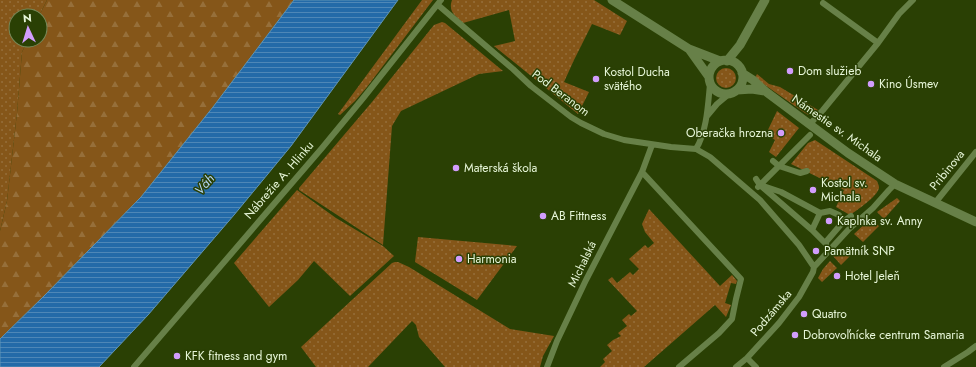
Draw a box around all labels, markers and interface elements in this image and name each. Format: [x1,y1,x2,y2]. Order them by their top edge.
north arrow [8,8,48,48]
text: N [22,10,32,26]
place label: Dom služieb [798,62,861,80]
place label: Kostol Ducha svätého [604,63,670,95]
street label: Pod Beranom [528,65,594,121]
marker: Dom služieb [785,66,795,76]
marker: Kostol Ducha svätého [591,74,601,84]
place label: Kino Úsmev [879,75,939,93]
marker: Kino Úsmev [866,79,876,89]
street label: Námestie sv. Michala [788,90,886,166]
place label: Oberačka hrozna [686,124,773,142]
marker: Oberačka hrozna [776,128,786,138]
street label: Nábrežie A. Hlinku [240,137,318,223]
street label: Pribinova [925,146,969,194]
place label: Materská škola [464,159,537,177]
marker: Materská škola [451,163,461,173]
water label: Váh [190,169,219,199]
place label: Kostol sv. Michala [821,174,868,206]
marker: Kostol sv. Michala [808,185,818,195]
place label: AB Fittness [551,207,606,225]
marker: AB Fittness [538,211,548,221]
place label: Kaplnka sv. Anny [837,212,923,230]
marker: Kaplnka sv. Anny [824,216,834,226]
street label: Michalská [563,238,601,290]
place label: Pamätník SNP [824,242,895,260]
marker: Pamätník SNP [811,246,821,256]
place label: Harmonia [467,250,517,268]
marker: Harmonia [454,254,464,264]
place label: Hotel Jeleň [845,267,900,285]
marker: Hotel Jeleň [832,271,842,281]
street label: Podzámska [746,286,796,340]
place label: Quatro [812,305,847,323]
marker: Quatro [799,309,809,319]
place label: Dobrovoľnícke centrum Samaria [803,326,964,344]
marker: Dobrovoľnícke centrum Samaria [790,330,800,340]
place label: KFK fitness and gym [185,347,287,365]
marker: KFK fitness and gym [172,351,182,361]

